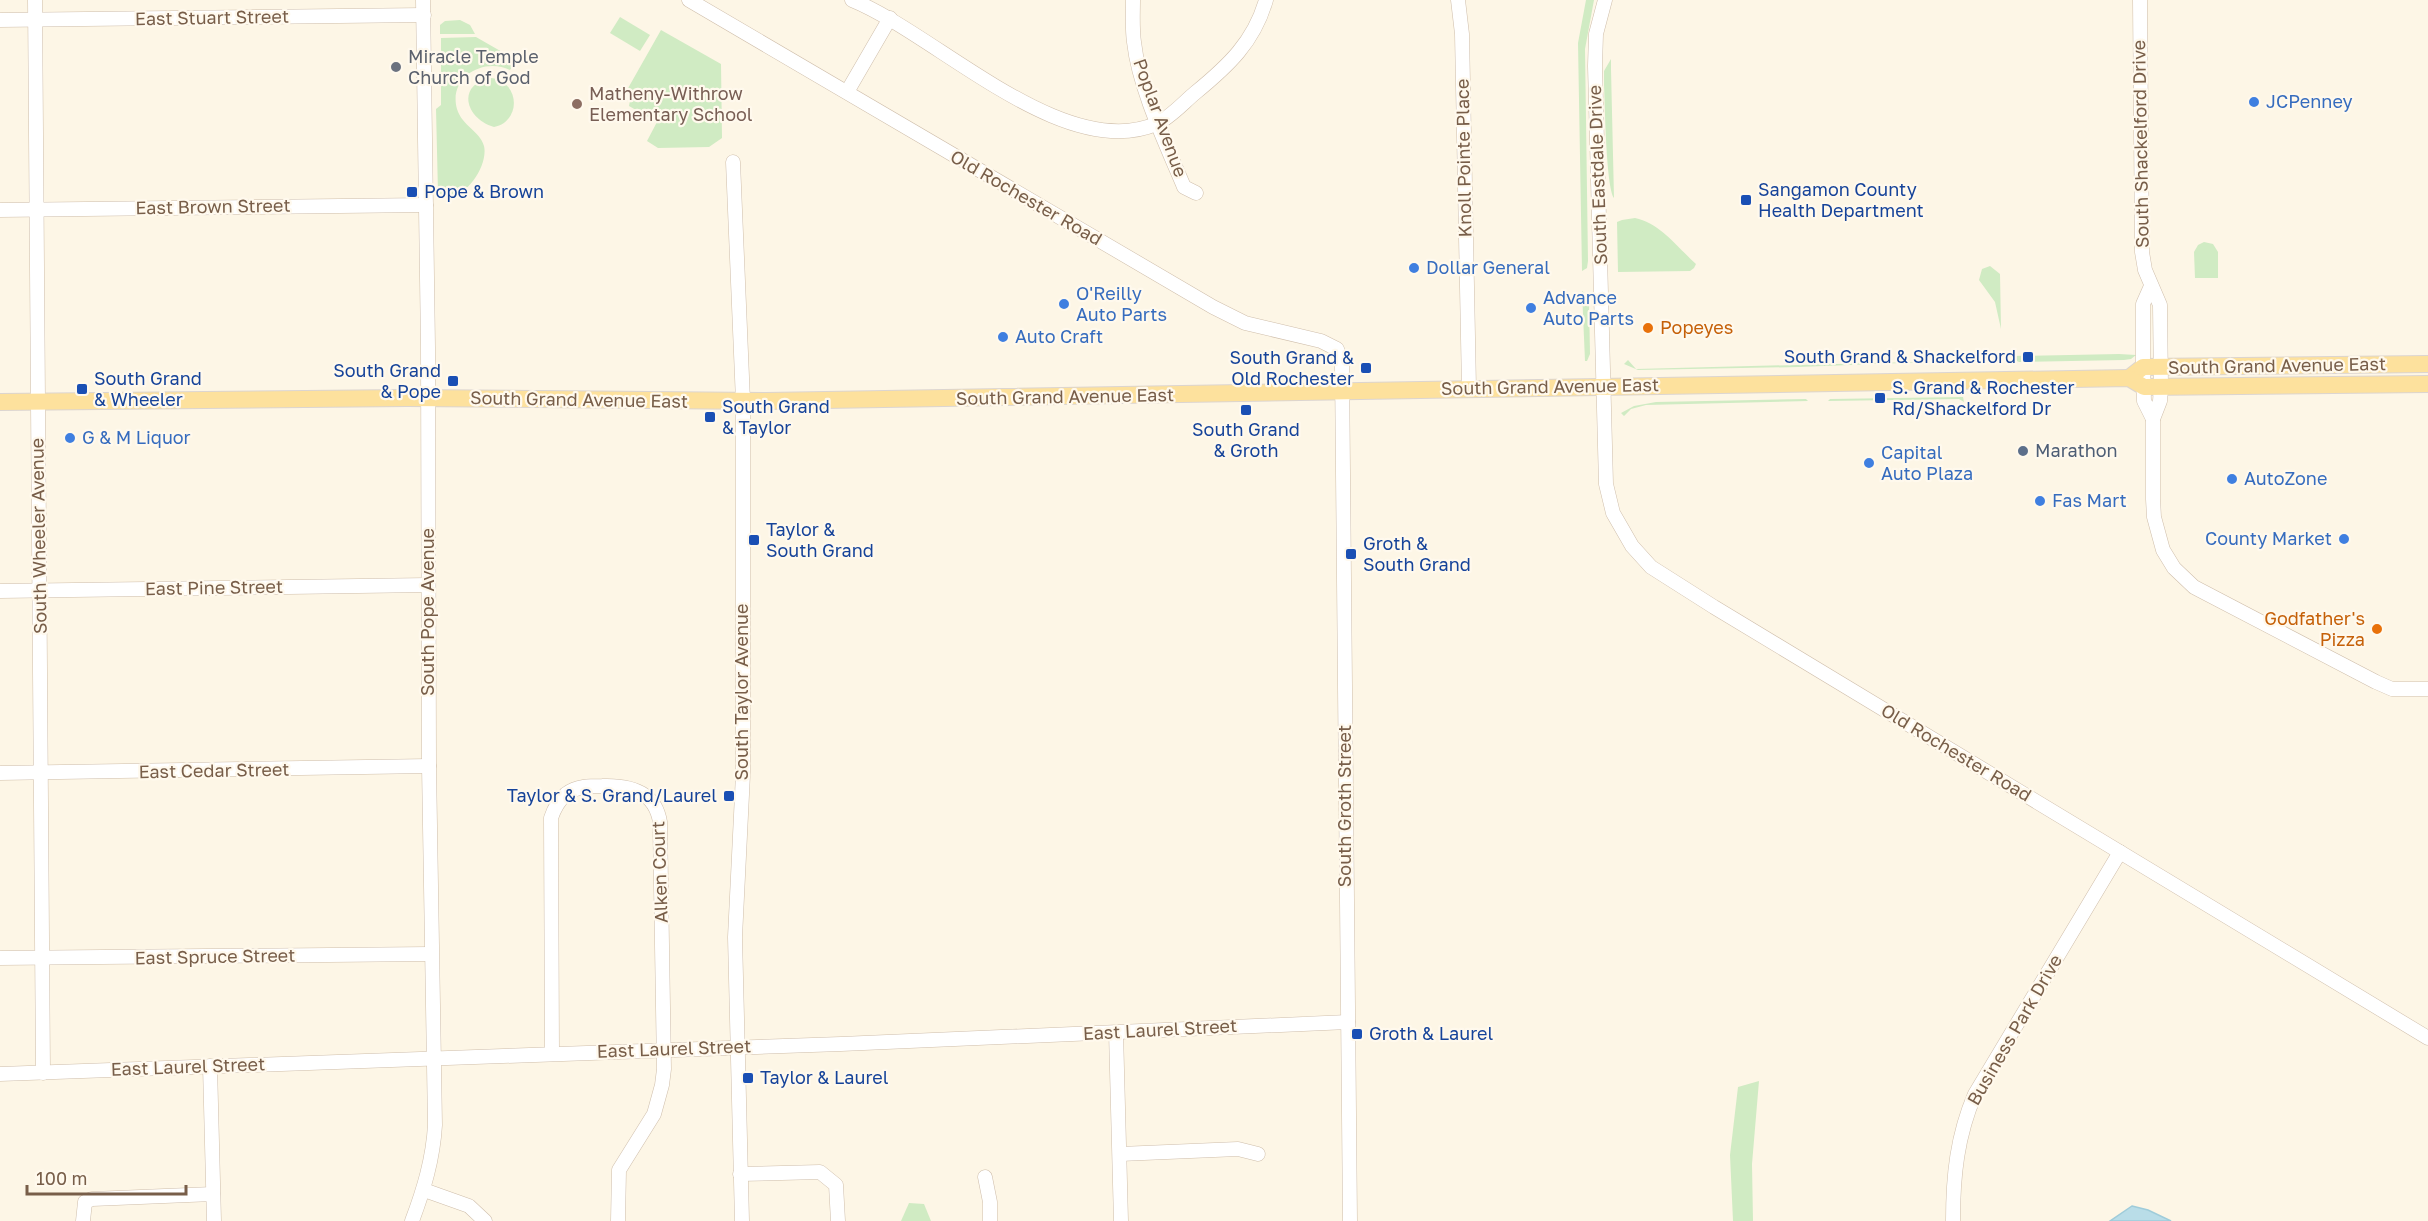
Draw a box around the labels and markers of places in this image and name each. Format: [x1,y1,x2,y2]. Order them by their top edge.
place label: Miracle Temple Church of God [408,45,539,88]
marker: Miracle Temple Church of God [389,60,403,74]
place label: Matheny-Withrow Elementary School [589,82,753,125]
place label: JCPenney [2266,90,2353,112]
marker: JCPenney [2247,95,2261,109]
marker: Matheny-Withrow Elementary School [570,97,584,111]
place label: Sangamon County Health Department [1758,178,1924,221]
place label: Pope & Brown [424,180,544,202]
marker: Pope & Brown [405,185,419,199]
marker: Sangamon County Health Department [1739,193,1753,207]
place label: Dollar General [1426,256,1550,278]
marker: Dollar General [1407,261,1421,275]
place label: O'Reilly Auto Parts [1076,282,1167,325]
place label: Advance Auto Parts [1543,286,1634,329]
marker: O'Reilly Auto Parts [1057,297,1071,311]
marker: Advance Auto Parts [1524,301,1538,315]
place label: Popeyes [1660,316,1733,338]
marker: Popeyes [1641,321,1655,335]
place label: Auto Craft [1015,325,1103,347]
marker: Auto Craft [996,330,1010,344]
place label: South Grand & Shackelford [1784,345,2016,367]
place label: South Grand & Old Rochester [1230,346,1354,389]
marker: South Grand & Shackelford [2021,350,2035,364]
place label: South Grand & Pope [333,359,441,402]
marker: South Grand & Old Rochester [1359,361,1373,375]
place label: South Grand & Wheeler [94,367,202,410]
marker: South Grand & Pope [446,374,460,388]
place label: S. Grand & Rochester Rd/Shackelford Dr [1892,376,2075,419]
marker: South Grand & Wheeler [75,382,89,396]
marker: S. Grand & Rochester Rd/Shackelford Dr [1873,391,1887,405]
place label: South Grand & Taylor [722,395,830,438]
marker: South Grand & Groth [1239,403,1253,417]
marker: South Grand & Taylor [703,410,717,424]
place label: South Grand & Groth [1192,418,1300,461]
place label: G & M Liquor [82,426,191,448]
marker: G & M Liquor [63,431,77,445]
place label: Marathon [2035,439,2118,461]
place label: Capital Auto Plaza [1881,441,1973,484]
marker: Marathon [2016,444,2030,458]
marker: Capital Auto Plaza [1862,456,1876,470]
place label: AutoZone [2244,467,2327,489]
marker: AutoZone [2225,472,2239,486]
place label: Fas Mart [2052,489,2127,511]
marker: Fas Mart [2033,494,2047,508]
place label: Taylor & South Grand [766,518,874,561]
place label: County Market [2205,527,2332,549]
place label: Groth & South Grand [1363,532,1471,575]
marker: County Market [2337,532,2351,546]
marker: Taylor & South Grand [747,533,761,547]
marker: Groth & South Grand [1344,547,1358,561]
place label: Godfather's Pizza [2264,607,2365,650]
marker: Godfather's Pizza [2370,622,2384,636]
place label: Taylor & S. Grand/Laurel [507,784,717,806]
marker: Taylor & S. Grand/Laurel [722,789,736,803]
place label: Groth & Laurel [1369,1022,1493,1044]
marker: Groth & Laurel [1350,1027,1364,1041]
place label: Taylor & Laurel [760,1066,889,1088]
marker: Taylor & Laurel [741,1071,755,1085]

